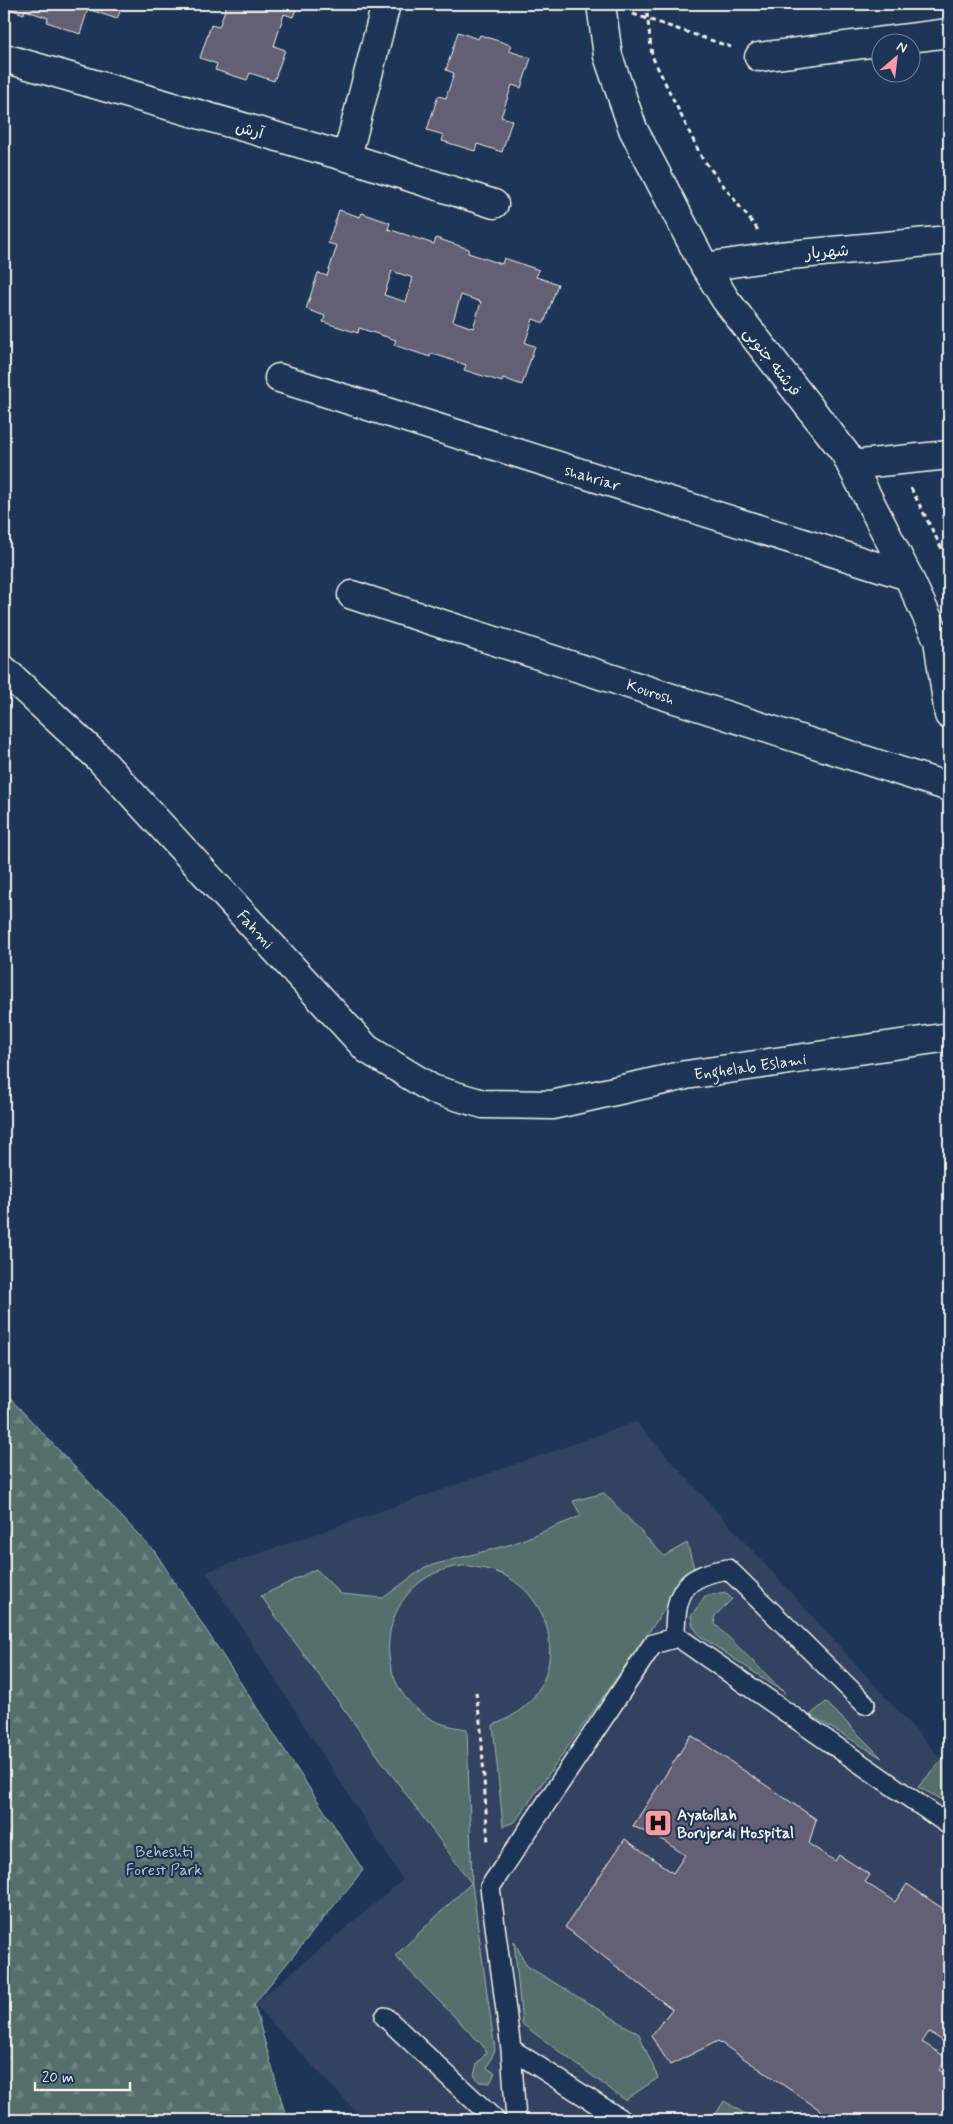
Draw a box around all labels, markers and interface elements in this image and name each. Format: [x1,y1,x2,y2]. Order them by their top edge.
north arrow [870,32,920,82]
text: N [893,37,910,58]
street label: آرش [233,116,267,145]
street label: شهریار [803,240,850,265]
street label: فرشته جنوبی [738,323,805,401]
street label: shahriar [562,460,623,497]
street label: Kourosh [624,675,677,710]
street label: Fahmi [232,906,278,954]
street label: Enghelab Eslami [693,1049,808,1087]
place label: Ayatollah Borujerdi Hospital [677,1805,794,1844]
hospital icon: Ayatollah Borujerdi Hospital [643,1808,673,1838]
park label: Beheshti Forest Park [126,1842,202,1881]
scale bar [35,2059,130,2091]
text: 20 m [42,2068,74,2088]

